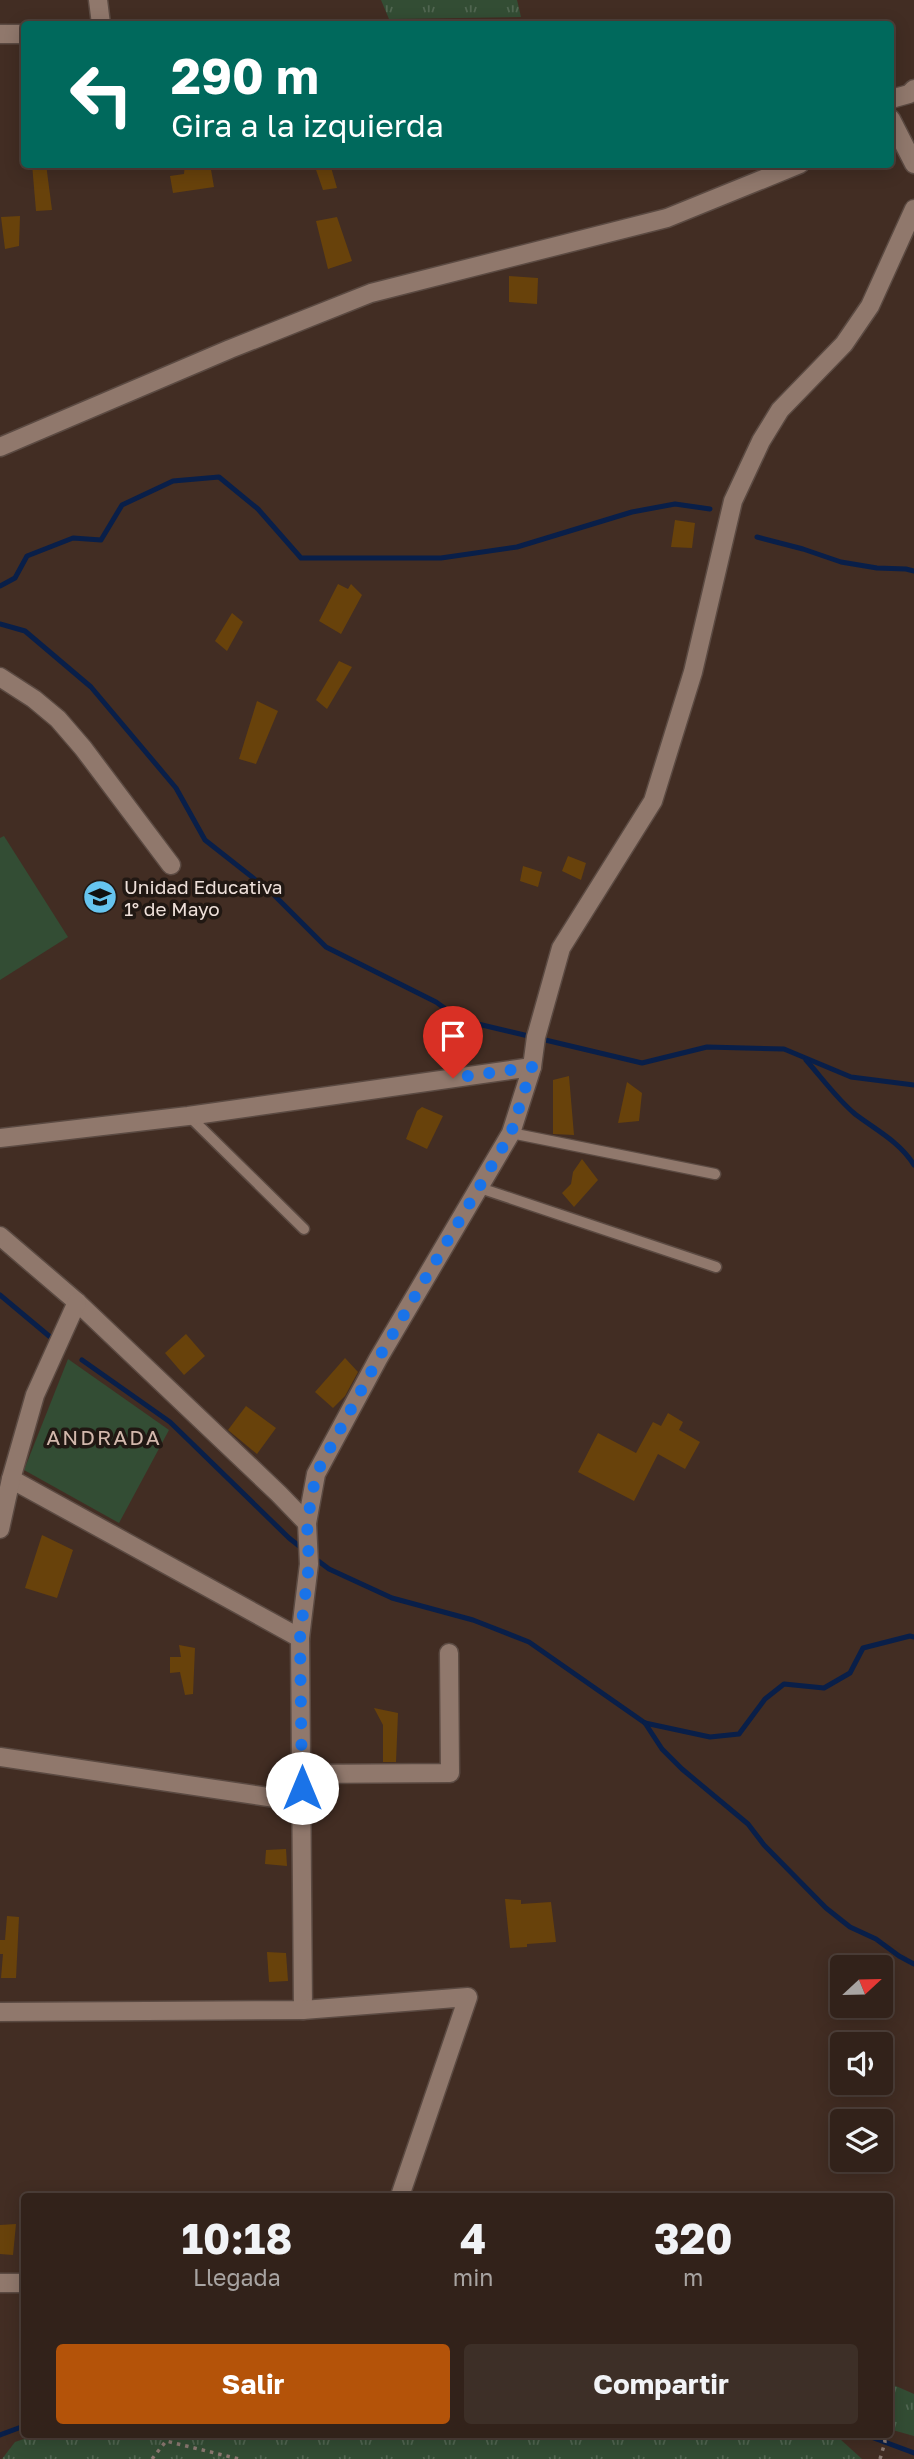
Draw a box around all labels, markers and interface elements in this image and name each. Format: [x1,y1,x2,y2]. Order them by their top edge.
text: 290 m [171,46,319,105]
icon: left [56,49,147,140]
text: Gira a la izquierda [171,106,444,144]
place label: Unidad Educativa 1° de Mayo [124,875,282,920]
school or university icon: Unidad Educativa 1° de Mayo [81,878,119,916]
pin [423,1006,483,1078]
icon: arrive [434,1017,472,1055]
district label: ANDRADA [46,1424,162,1450]
position arrow [265,1751,339,1825]
north arrow [830,1955,892,2018]
map controls [830,1955,893,2172]
button: sound [830,2032,893,2095]
button: layers [830,2109,893,2172]
text: 10:18 [181,2213,292,2263]
text: 4 [460,2213,486,2263]
text: 320 [654,2213,733,2263]
text: Llegada [193,2263,281,2291]
text: min [453,2263,494,2291]
text: m [683,2263,703,2291]
button: Salir [56,2344,450,2424]
button: Compartir [464,2344,858,2424]

